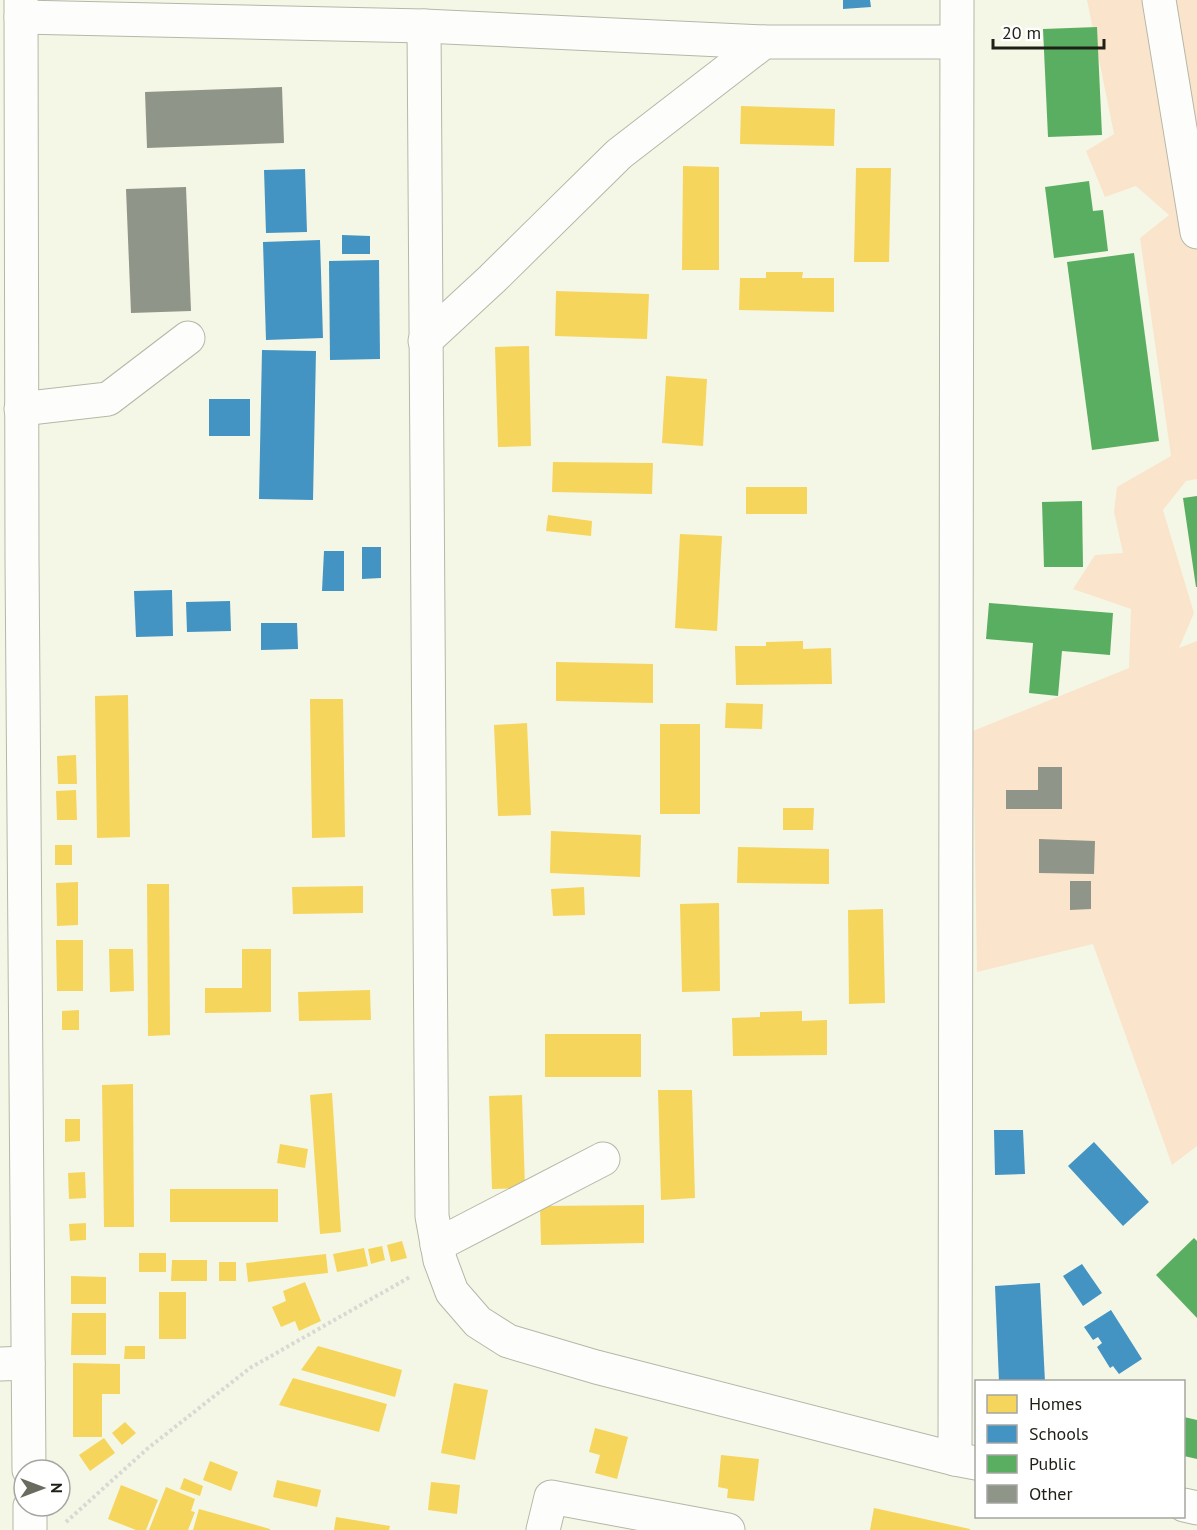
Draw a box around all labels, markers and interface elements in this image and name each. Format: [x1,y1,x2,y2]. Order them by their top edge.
scale bar [993,12,1104,50]
text: 20 m [1002,21,1041,44]
legend [975,1380,1185,1518]
text: Homes [1029,1392,1082,1415]
text: Schools [1029,1422,1089,1445]
text: Public [1029,1452,1076,1475]
north arrow [12,1458,72,1518]
text: Other [1029,1482,1073,1505]
text: N [47,1483,67,1493]

